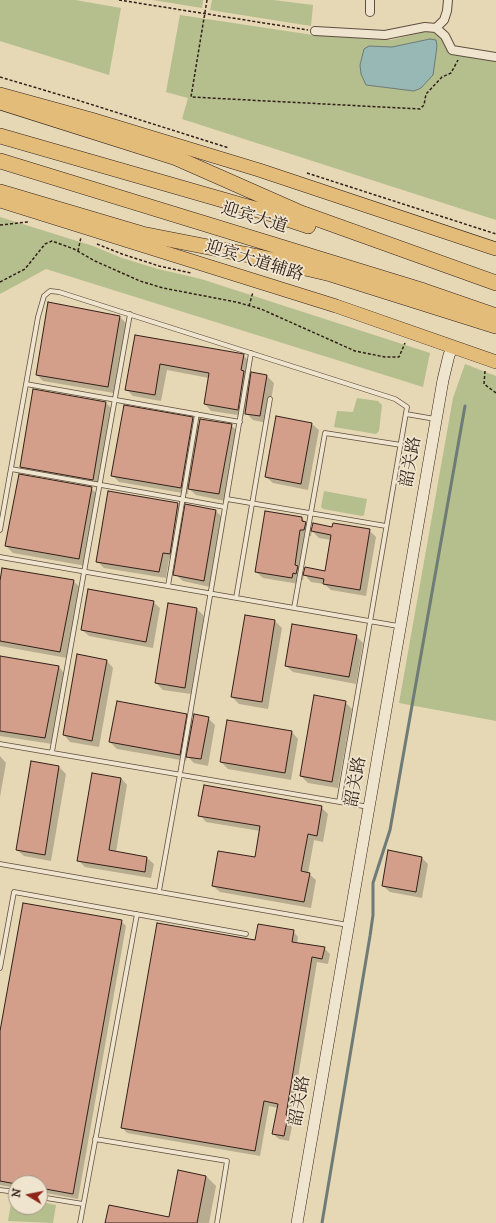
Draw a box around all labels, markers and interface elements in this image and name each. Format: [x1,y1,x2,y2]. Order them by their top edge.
street label: 迎宾大道 [219,199,289,239]
street label: 迎宾大道辅路 [202,237,306,287]
street label: 韶关路 [398,435,426,489]
street label: 韶关路 [343,755,371,809]
street label: 韶关路 [287,1074,315,1128]
north arrow [8,1175,48,1215]
text: N [9,1187,25,1199]

